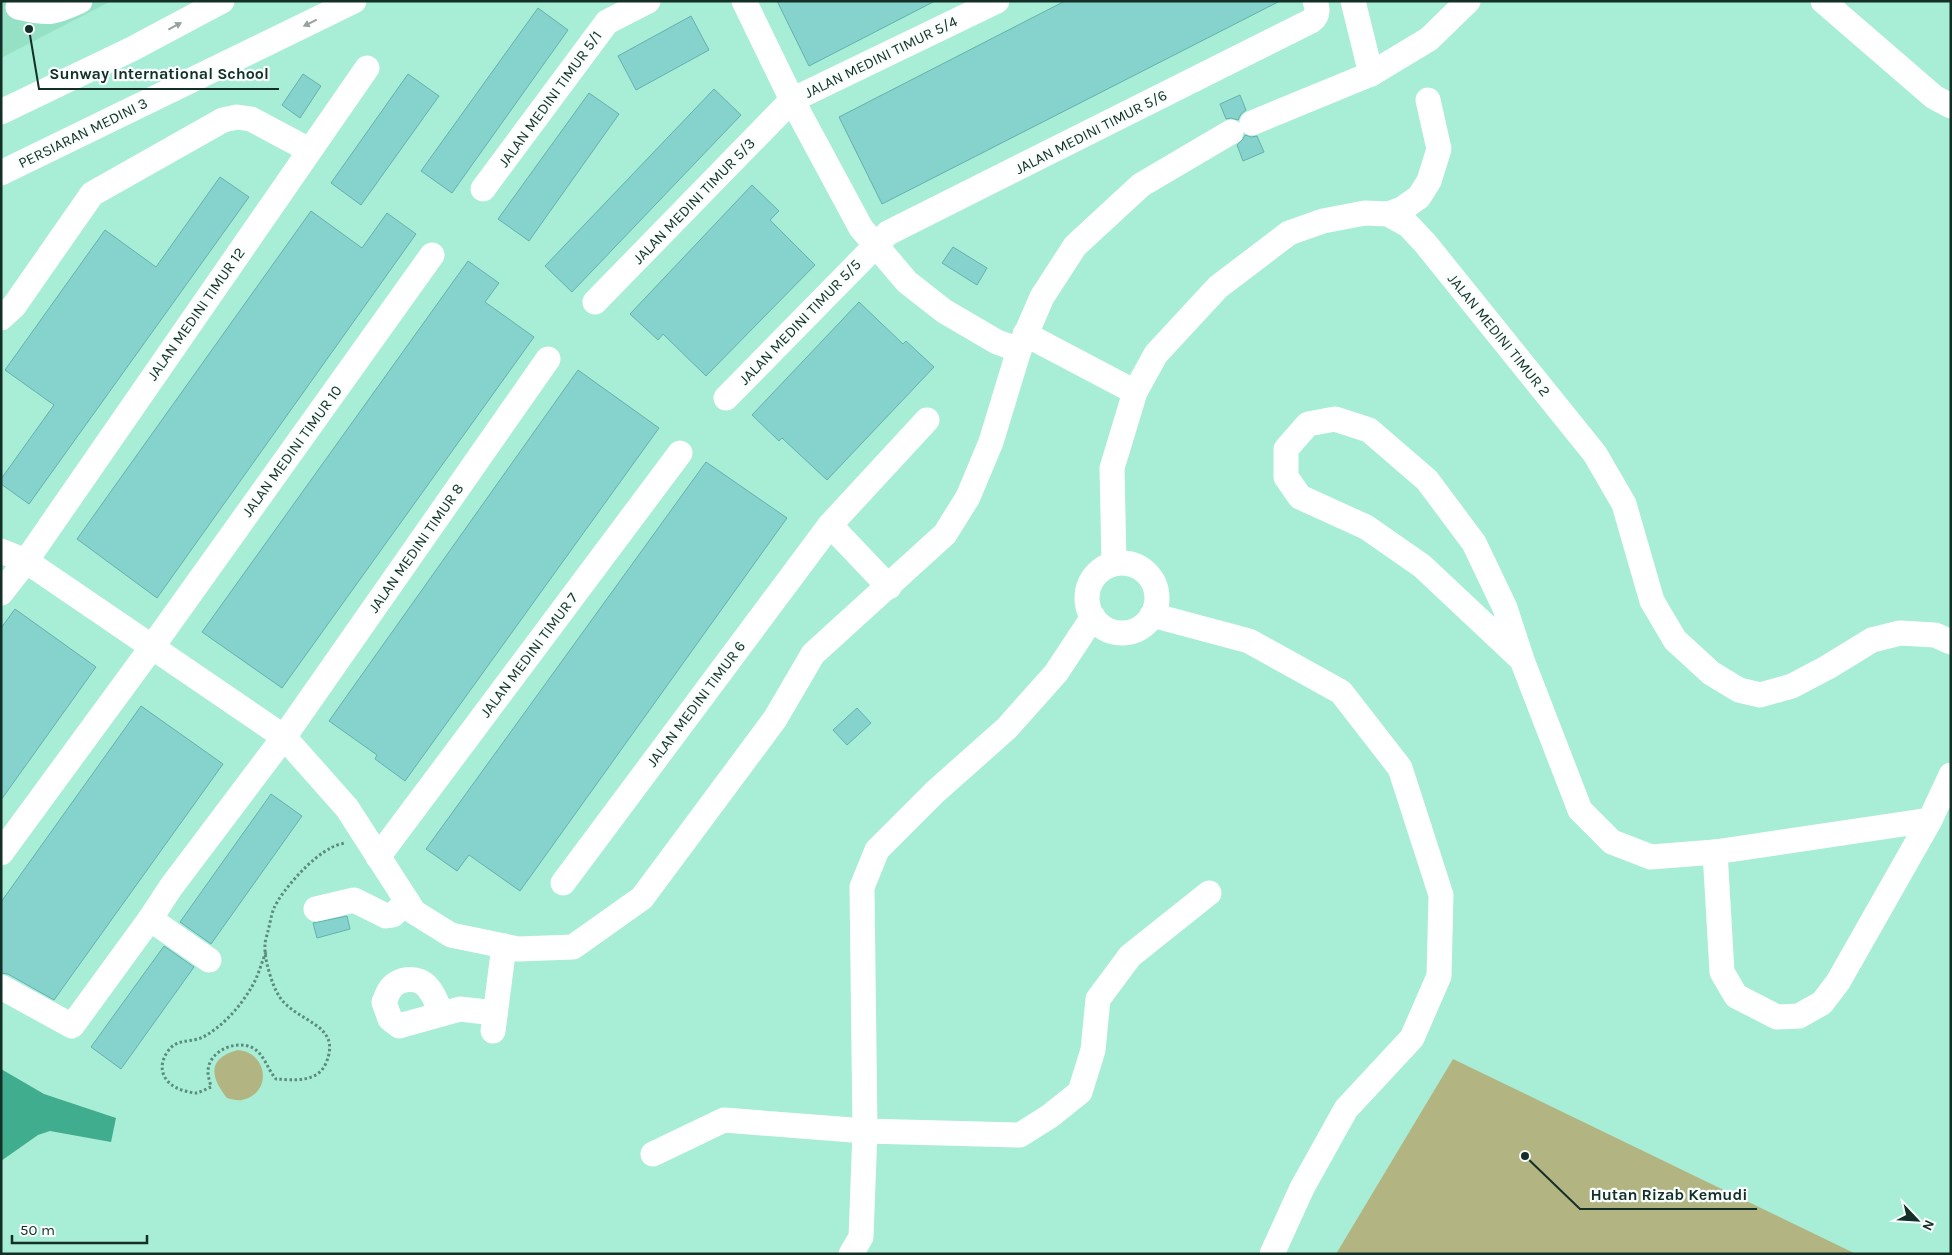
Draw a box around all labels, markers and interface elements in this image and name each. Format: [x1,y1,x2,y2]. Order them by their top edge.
street label: JALAN MEDINI TIMUR 5/4 [802,12,961,102]
one-way arrow [303,19,317,27]
one-way arrow [168,22,182,30]
street label: JALAN MEDINI TIMUR 5/1 [494,27,606,171]
callout: Sunway International School [39,58,279,89]
text: Sunway International School [49,64,269,83]
street label: JALAN MEDINI TIMUR 5/6 [1012,86,1170,178]
street label: PERSIARAN MEDINI 3 [15,94,151,172]
street label: JALAN MEDINI TIMUR 5/3 [629,134,759,268]
street label: JALAN MEDINI TIMUR 12 [143,244,249,384]
street label: JALAN MEDINI TIMUR 5/5 [735,255,865,389]
street label: JALAN MEDINI TIMUR 2 [1444,270,1554,400]
street label: JALAN MEDINI TIMUR 10 [238,382,346,520]
street label: JALAN MEDINI TIMUR 8 [365,480,467,616]
street label: JALAN MEDINI TIMUR 7 [476,589,582,721]
street label: JALAN MEDINI TIMUR 6 [643,638,749,770]
callout: Hutan Rizab Kemudi [1580,1178,1757,1209]
text: Hutan Rizab Kemudi [1591,1185,1747,1204]
north arrow [1892,1195,1942,1245]
scale bar [12,1212,148,1244]
text: N [1919,1217,1938,1233]
text: 50 m [20,1221,55,1239]

